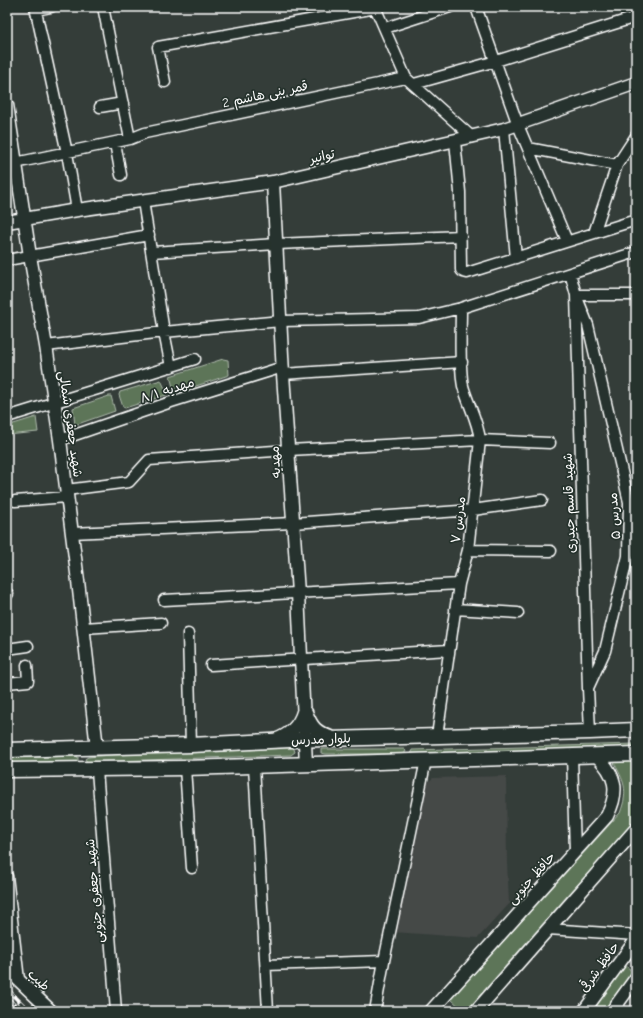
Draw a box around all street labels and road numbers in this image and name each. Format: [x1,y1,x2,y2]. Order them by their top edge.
street label: قمر بنی هاشم 2 [221,78,310,113]
street label: توانیر [307,146,336,167]
street label: شهید جعفری شمالی [54,370,86,478]
street label: مهدیه ۸/۱ [138,374,196,407]
street label: مهدیه [267,445,284,479]
street label: شهید قاسم حیدری [560,452,581,553]
street label: مدرس ۵ [605,492,624,540]
street label: مدرس ۷ [448,496,469,545]
street label: بلوار مدرس [291,730,351,749]
street label: شهید جعفری جنوبی [82,838,108,944]
street label: حافظ جنوبی [504,849,560,908]
street label: حافظ شرقی [575,938,622,995]
street label: طیب [24,966,53,995]

